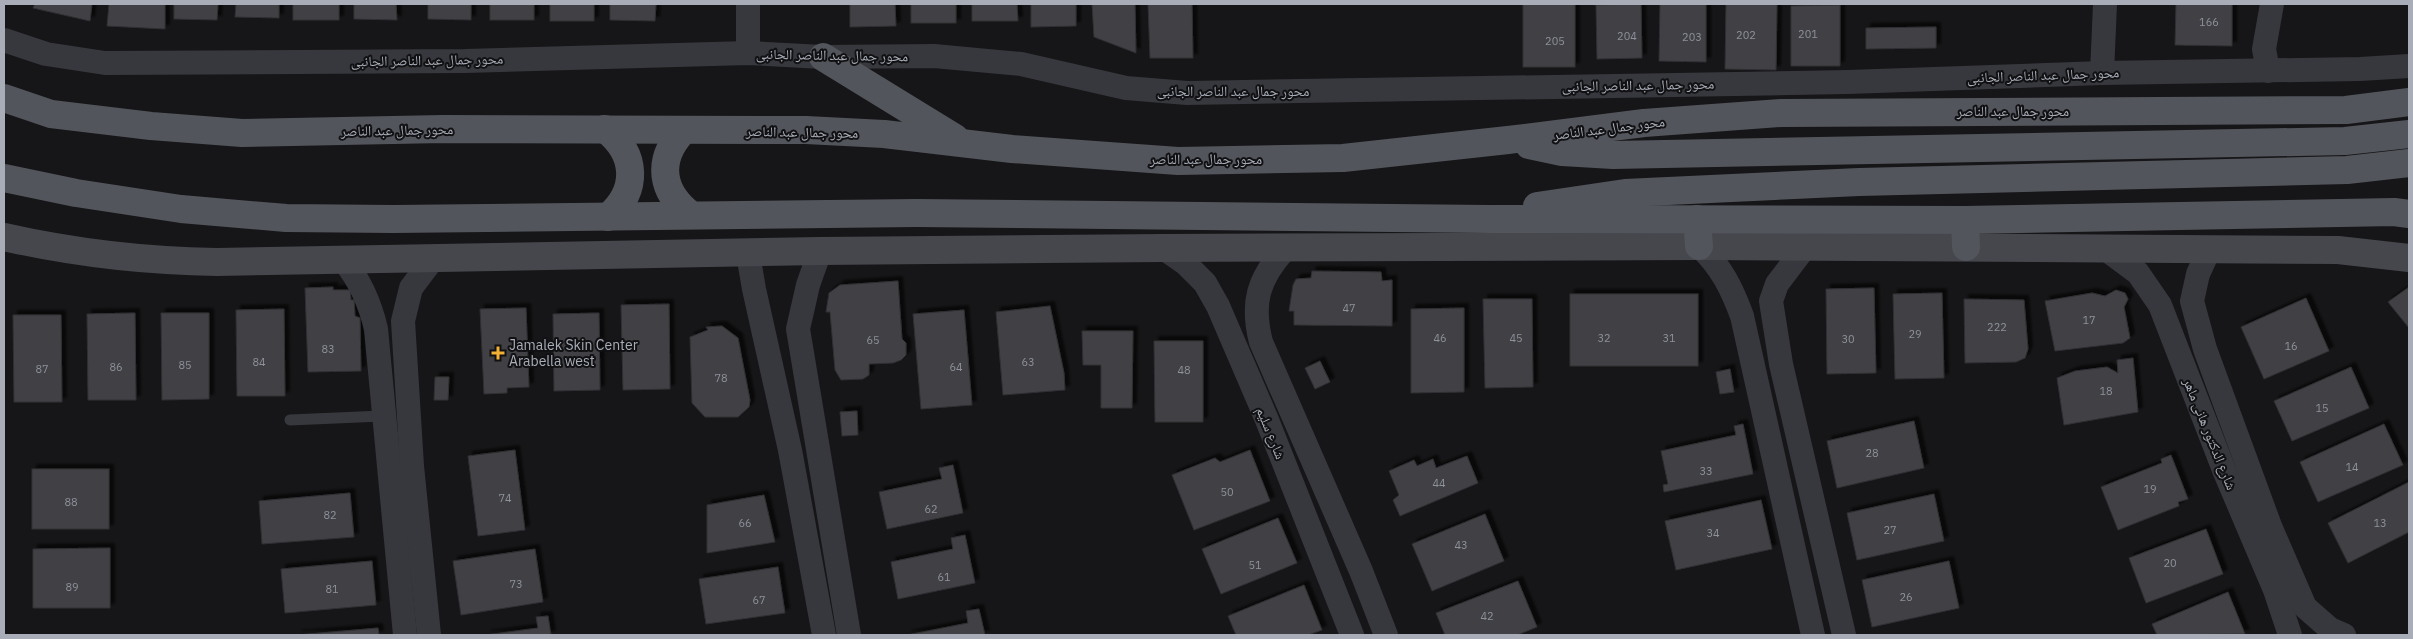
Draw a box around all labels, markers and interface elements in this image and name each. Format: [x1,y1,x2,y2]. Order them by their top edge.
house number: 166 [2199,15,2219,29]
house number: 201 [1798,27,1818,41]
house number: 202 [1736,28,1756,42]
house number: 204 [1617,29,1637,43]
house number: 203 [1682,30,1702,44]
house number: 205 [1545,34,1565,48]
street label: محور جمال عبد الناصر الجانبى [756,45,908,65]
street label: محور جمال عبد الناصر الجانبى [351,50,503,70]
street label: محور جمال عبد الناصر الجانبى [1966,63,2120,87]
street label: محور جمال عبد الناصر الجانبى [1562,75,1714,95]
street label: محور جمال عبد الناصر الجانبى [1157,82,1309,100]
street label: محور جمال عبد الناصر [1956,102,2069,120]
street label: محور جمال عبد الناصر [1551,112,1666,144]
street label: محور جمال عبد الناصر [340,120,453,140]
street label: محور جمال عبد الناصر [745,122,858,142]
street label: محور جمال عبد الناصر [1149,150,1262,168]
house number: 47 [1342,301,1356,315]
house number: 17 [2082,313,2096,327]
house number: 222 [1987,320,2007,334]
house number: 29 [1908,327,1922,341]
house number: 46 [1433,331,1447,345]
house number: 45 [1509,331,1523,345]
house number: 32 [1597,331,1611,345]
house number: 31 [1662,331,1676,345]
house number: 30 [1841,332,1855,346]
house number: 65 [866,333,880,347]
place label: Jamalek Skin Center Arabella west [509,336,638,370]
house number: 16 [2284,339,2298,353]
house number: 83 [321,342,335,356]
marker: Jamalek Skin Center Arabella west [491,346,505,360]
house number: 84 [252,355,266,369]
house number: 63 [1021,355,1035,369]
house number: 85 [178,358,192,372]
house number: 86 [109,360,123,374]
house number: 64 [949,360,963,374]
house number: 87 [35,362,49,376]
house number: 48 [1177,363,1191,377]
house number: 78 [714,371,728,385]
street label: شارع الدكتور هانى ماهر [2178,374,2241,493]
house number: 18 [2099,384,2113,398]
house number: 15 [2315,401,2329,415]
street label: شارع سليم [1251,404,1290,462]
house number: 28 [1865,446,1879,460]
house number: 14 [2345,460,2359,474]
house number: 33 [1699,464,1713,478]
house number: 44 [1432,476,1446,490]
house number: 19 [2143,482,2157,496]
house number: 50 [1220,485,1234,499]
house number: 74 [498,491,512,505]
house number: 88 [64,495,78,509]
house number: 62 [924,502,938,516]
house number: 82 [323,508,337,522]
house number: 66 [738,516,752,530]
house number: 13 [2373,516,2387,530]
house number: 27 [1883,523,1897,537]
house number: 34 [1706,526,1720,540]
house number: 43 [1454,538,1468,552]
house number: 20 [2163,556,2177,570]
house number: 51 [1248,558,1262,572]
house number: 61 [937,570,951,584]
house number: 73 [509,577,523,591]
house number: 89 [65,580,79,594]
house number: 81 [325,582,339,596]
house number: 26 [1899,590,1913,604]
house number: 67 [752,593,766,607]
house number: 42 [1480,609,1494,623]

